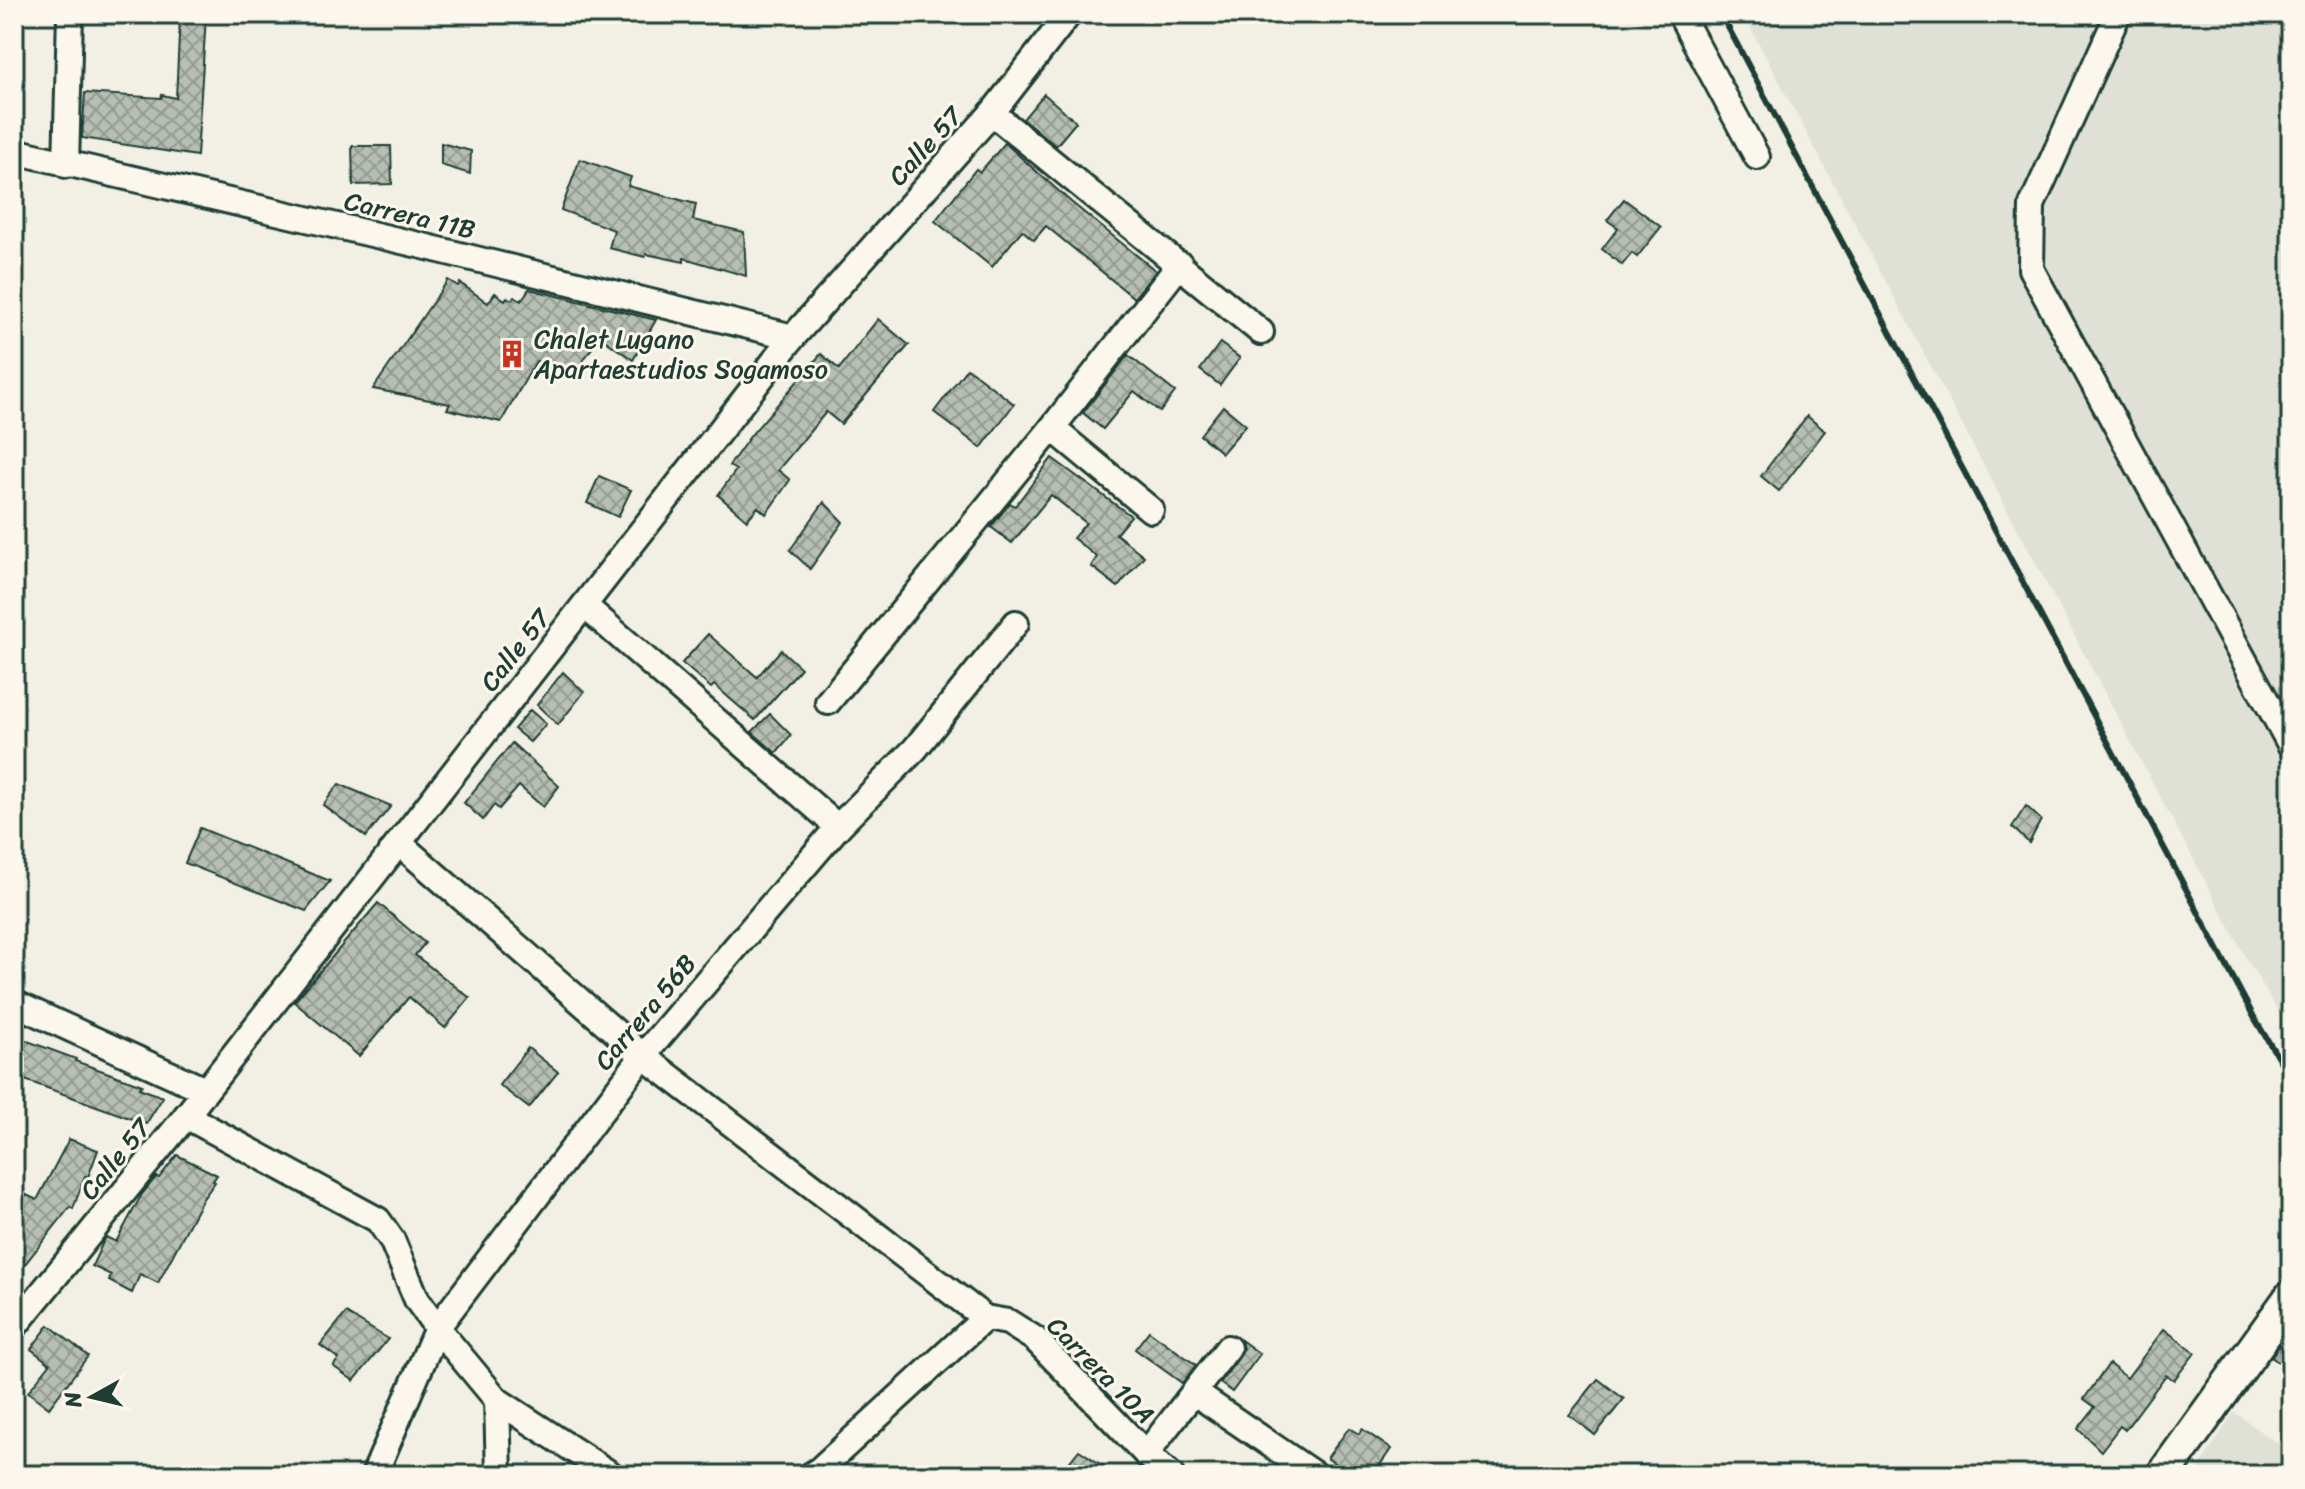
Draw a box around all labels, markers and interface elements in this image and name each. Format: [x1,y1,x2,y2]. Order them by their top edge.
street label: Calle 57 [876,94,975,197]
street label: Carrera 11B [340,178,480,252]
place label: Chalet Lugano Apartaestudios Sogamoso [533,316,828,392]
building icon: Chalet Lugano Apartaestudios Sogamoso [497,339,527,369]
street label: Calle 57 [468,597,564,702]
street label: Carrera 56B [582,943,708,1081]
street label: Calle 57 [67,1106,164,1210]
street label: Carrera 10A [1036,1305,1166,1435]
north arrow [52,1357,132,1437]
text: N [52,1389,93,1411]

